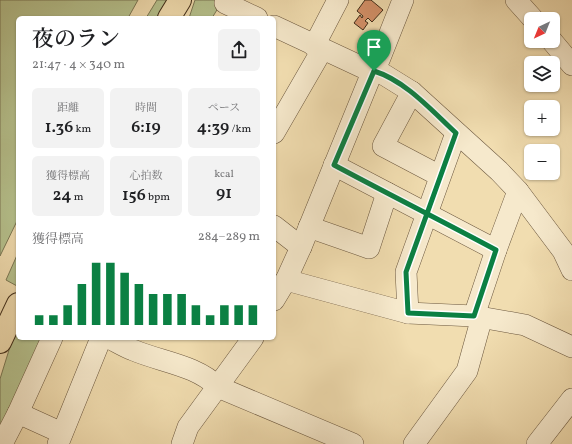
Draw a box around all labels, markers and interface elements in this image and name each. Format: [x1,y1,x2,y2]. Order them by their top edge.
north arrow [524,12,560,48]
map controls [524,12,560,180]
text: 夜のラン [32,25,120,56]
button: share [218,29,260,71]
pin [357,30,391,71]
icon: arrive [363,36,385,58]
text: 21:47 · 4 × 340 m [32,56,125,74]
button: layers [524,56,560,92]
button: + [524,100,560,136]
text: 距離 [57,101,79,116]
text: 時間 [135,101,157,116]
text: ペース [208,101,240,116]
text: 1.36 [45,116,73,139]
text: 6:19 [131,116,161,139]
text: 4:39 [197,116,229,139]
text: km [73,122,91,137]
text: /km [229,122,251,137]
button: − [524,144,560,180]
text: kcal [214,167,234,182]
text: 獲得標高 [46,169,90,184]
text: 心拍数 [130,169,163,184]
text: 91 [216,182,232,205]
text: 24 [53,184,71,207]
text: 156 [122,184,146,207]
text: m [71,190,83,205]
text: bpm [146,190,170,205]
text: 284–289 m [198,228,260,246]
text: 獲得標高 [32,231,84,249]

